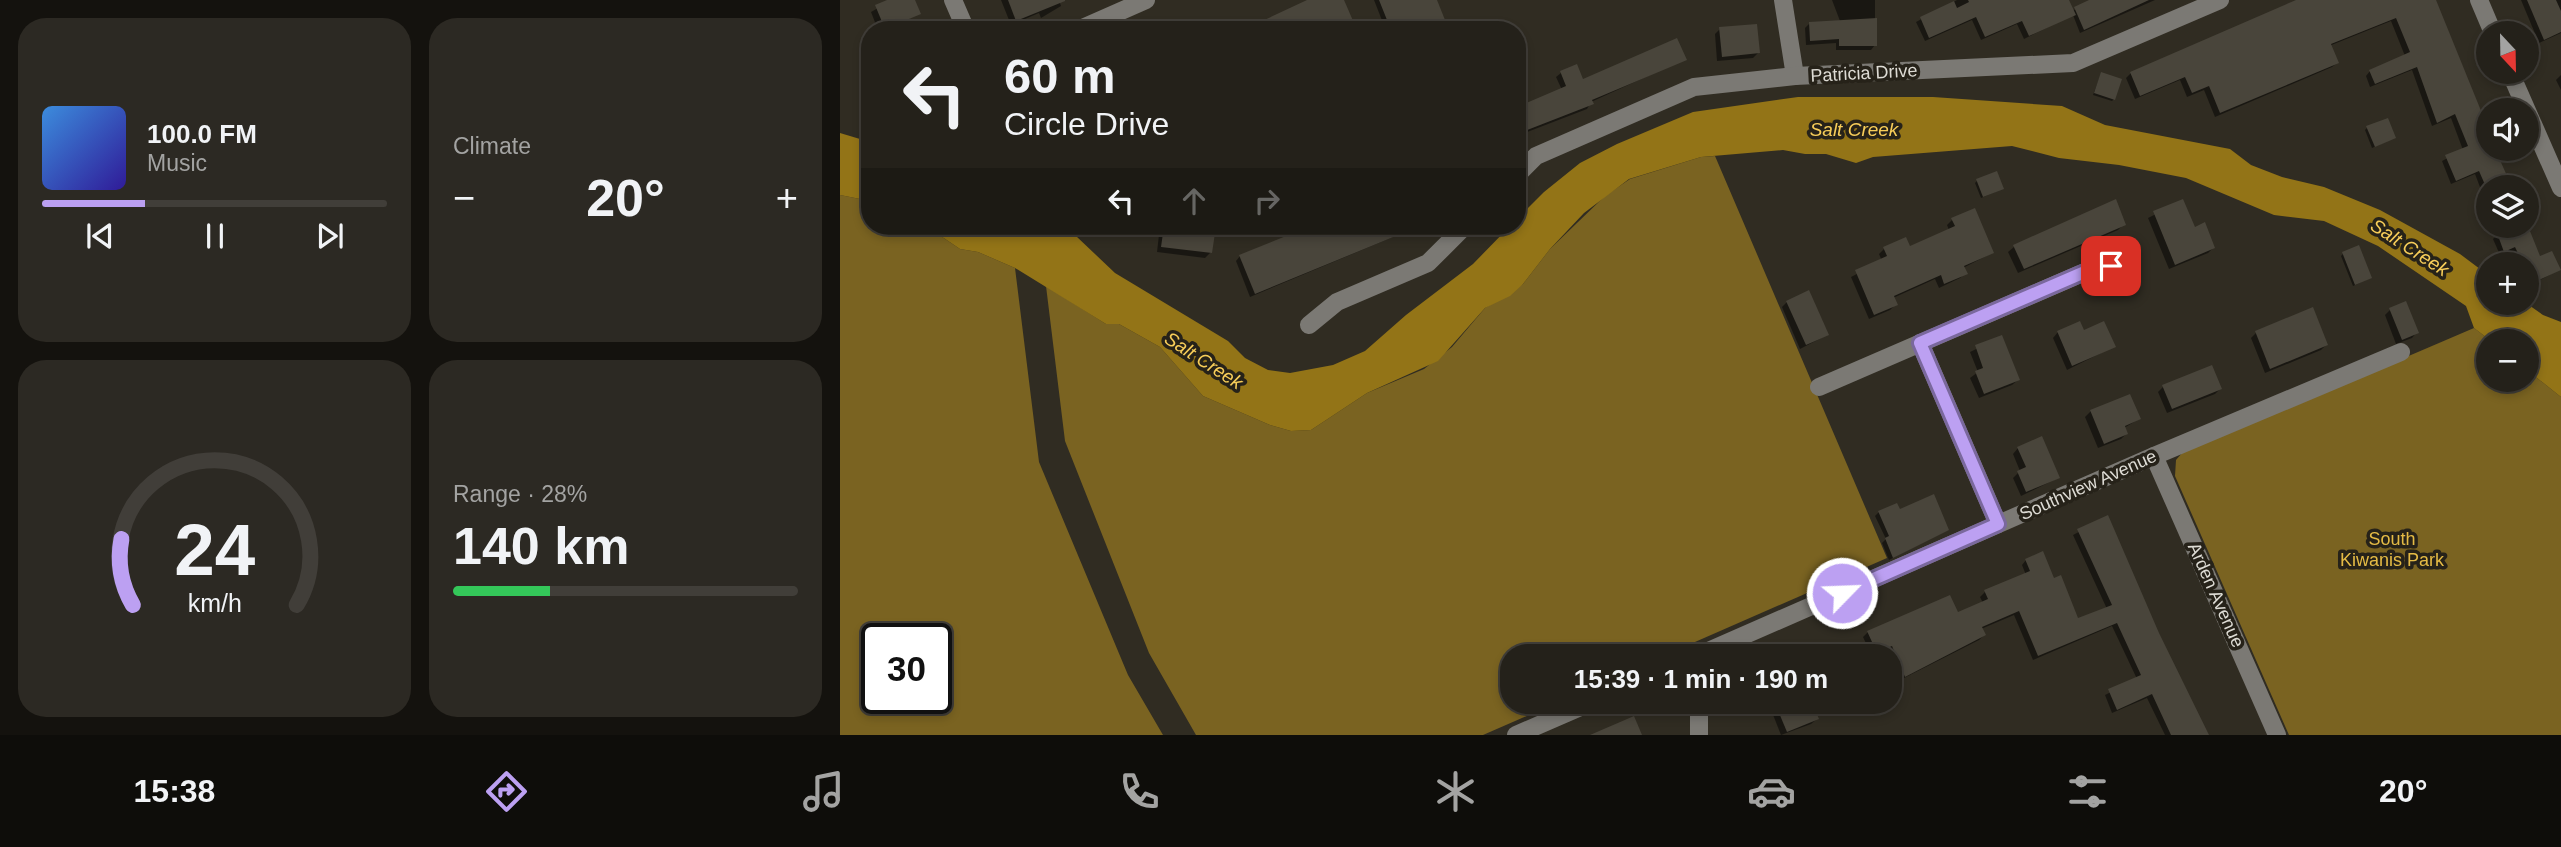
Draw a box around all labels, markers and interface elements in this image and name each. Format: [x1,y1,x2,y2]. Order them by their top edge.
north arrow [2476,21,2539,84]
map controls [2476,21,2539,392]
icon: left [889,49,980,140]
text: 60 m [1004,49,1116,103]
street label: Patricia Drive [1810,60,1918,86]
button: sound [2476,98,2539,161]
text: Circle Drive [1004,106,1169,142]
text: 100.0 FM [147,119,257,149]
water label: Salt Creek [1810,119,1900,140]
text: Climate [453,133,531,159]
text: Music [147,150,207,176]
text: 20° [586,169,665,227]
button: layers [2476,175,2539,238]
text: − [453,177,475,219]
text: + [776,177,798,219]
icon: left [1102,182,1140,220]
icon: ahead [1175,182,1213,220]
icon: right [1248,182,1286,220]
water label: Salt Creek [2367,214,2454,281]
icon: previous [81,217,119,255]
icon: pause [196,217,234,255]
icon: next [311,217,349,255]
pin [2081,236,2141,296]
icon: arrive [2092,247,2130,285]
button: + [2476,252,2539,315]
water label: Salt Creek [1161,327,1248,394]
button: − [2476,329,2539,392]
street label: Southview Avenue [2016,446,2160,524]
text: Range · 28% [453,481,587,507]
text: 24 [174,509,255,590]
text: 140 km [453,517,629,575]
park label: South Kiwanis Park [2340,529,2445,570]
street label: Arden Avenue [2184,539,2248,651]
position arrow [1805,556,1879,630]
text: km/h [187,588,242,616]
speed limit sign: 30 [861,623,952,714]
text: 15:39 · 1 min · 190 m [1574,664,1828,694]
icon: directions [482,767,531,816]
icon: music [799,767,848,816]
icon: phone [1115,767,1164,816]
icon: climate [1431,767,1480,816]
icon: car [1747,767,1796,816]
icon: filters [2063,767,2112,816]
text: 15:38 [134,773,215,809]
text: 20° [2379,773,2427,809]

